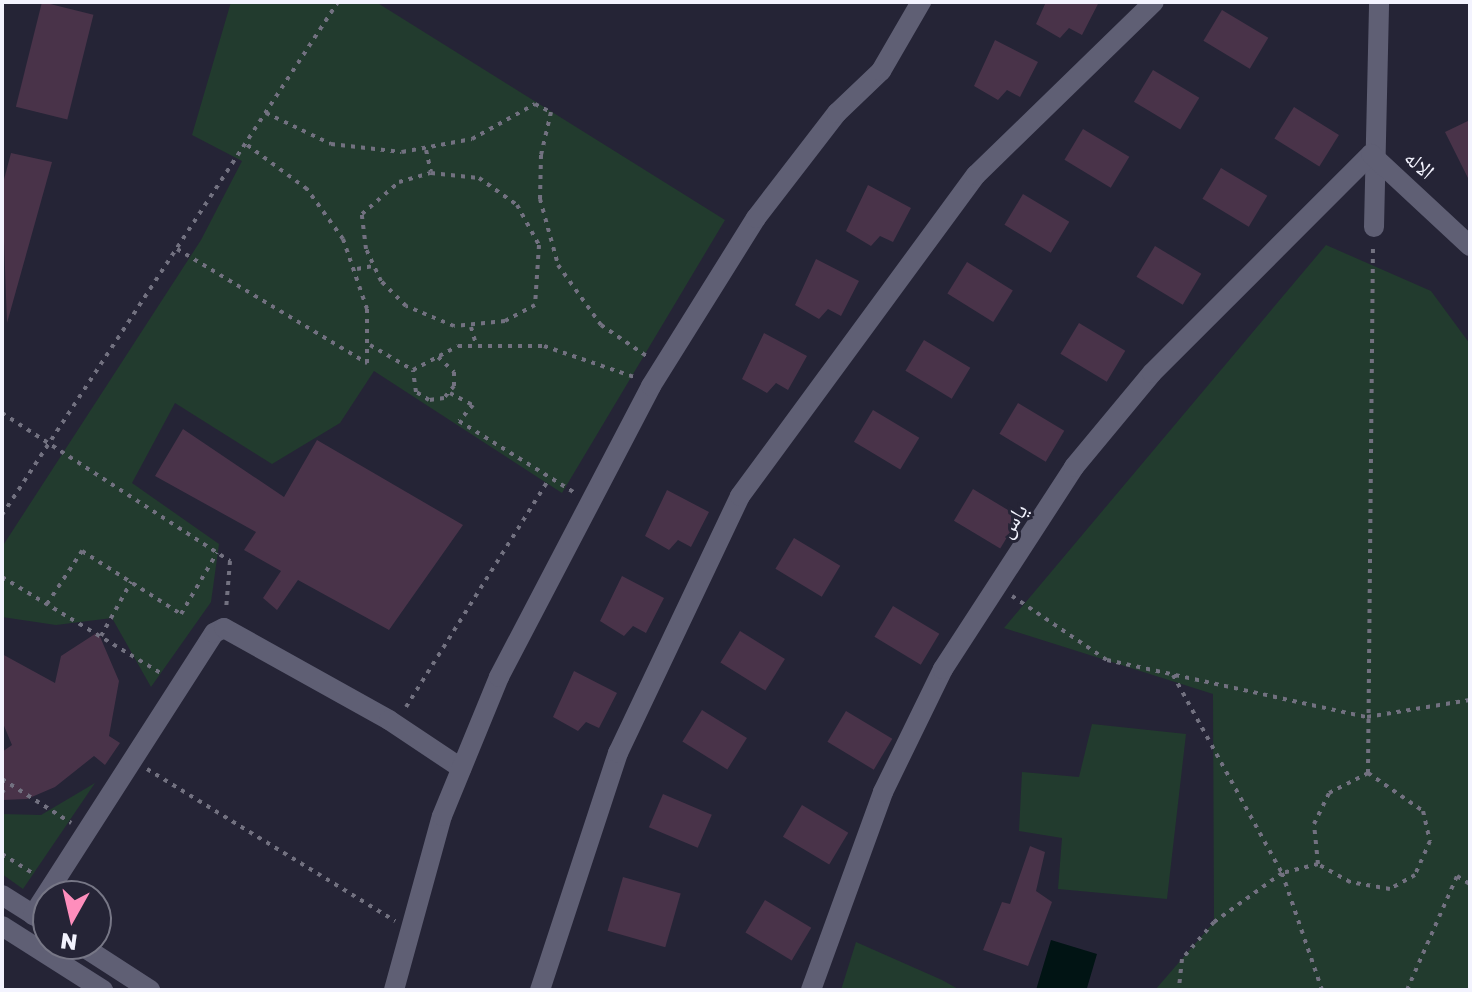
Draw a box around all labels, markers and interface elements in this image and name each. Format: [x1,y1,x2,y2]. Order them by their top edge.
street label: الاله [1400,144,1440,184]
street label: یاس [991,498,1033,542]
north arrow [32,880,112,960]
text: N [59,928,79,957]

